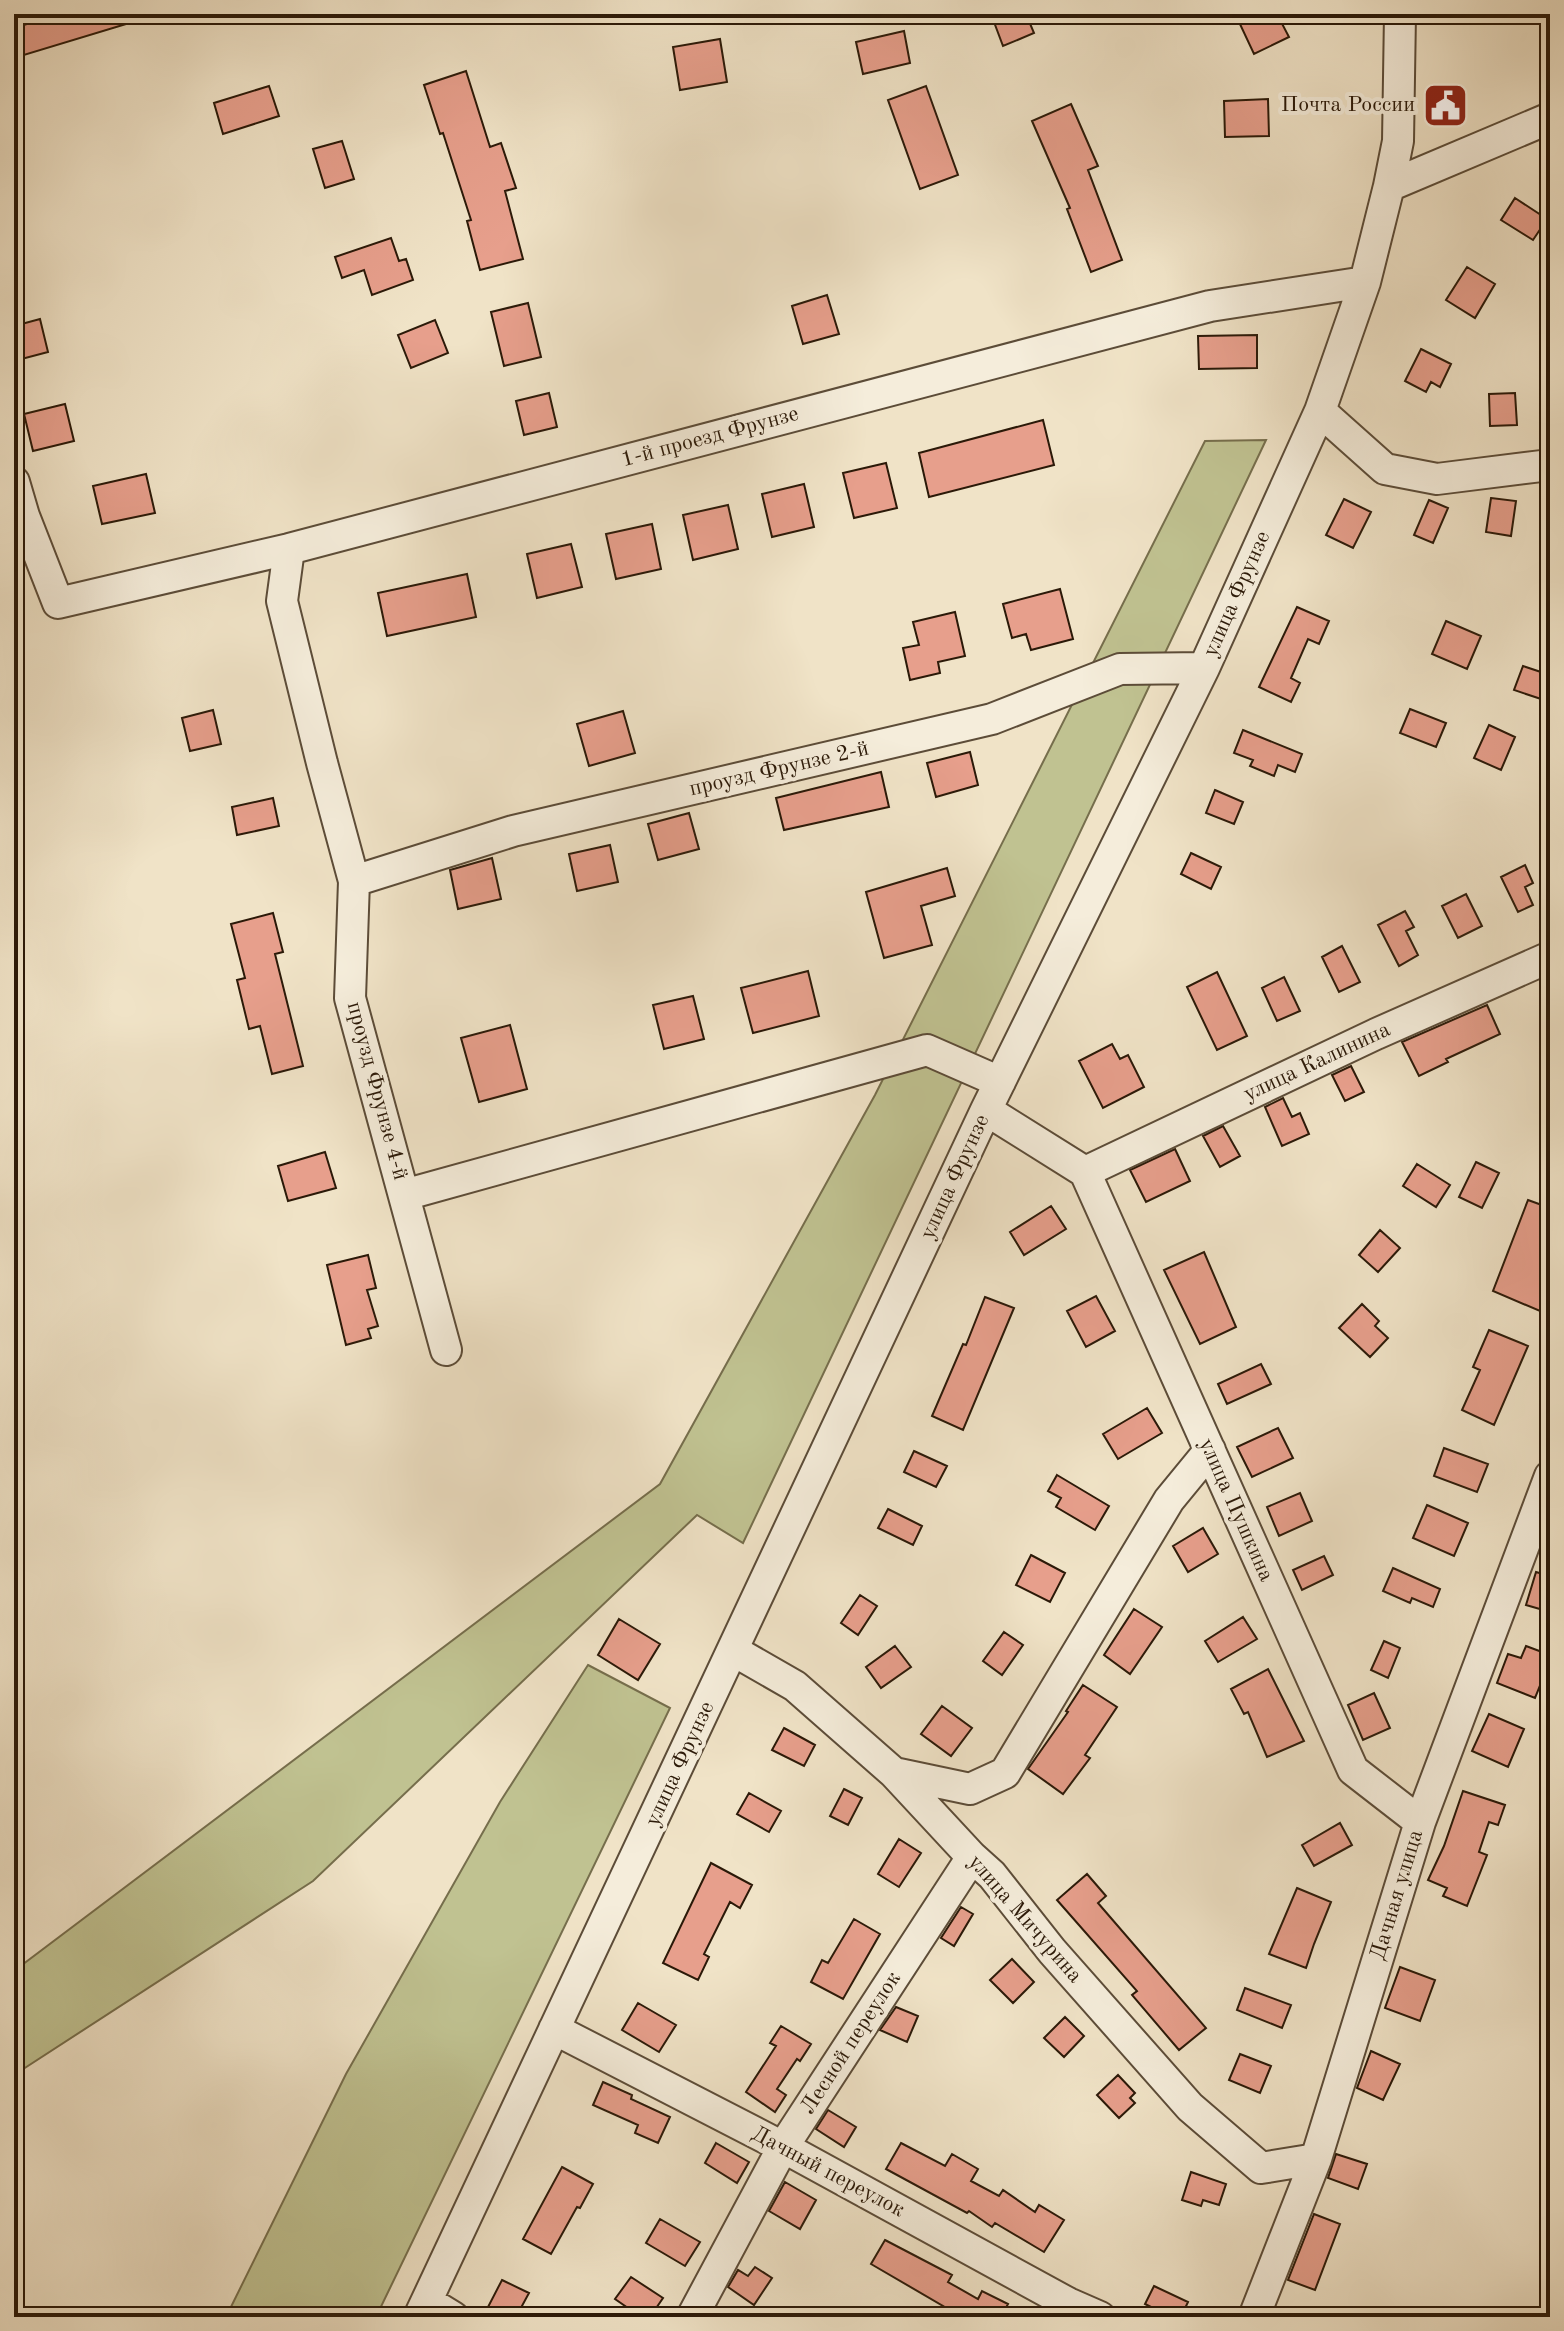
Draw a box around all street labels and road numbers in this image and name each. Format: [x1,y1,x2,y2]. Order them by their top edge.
street label: 1-й проезд Фрунзе [619,403,801,471]
street label: улица Фрунзе [1199,528,1275,660]
street label: проузд Фрунзе 2-й [687,738,871,800]
street label: проузд Фрунзе 4-й [343,999,411,1183]
street label: улица Калинина [1240,1018,1394,1106]
street label: улица Фрунзе [916,1111,994,1243]
street label: улица Пушкина [1195,1435,1277,1585]
street label: улица Фрунзе [641,1698,719,1830]
street label: Дачная улица [1367,1827,1427,1963]
street label: улица Мичурина [964,1851,1086,1987]
street label: Лесной переулок [797,1968,905,2118]
street label: Дачный переулок [748,2122,908,2222]

